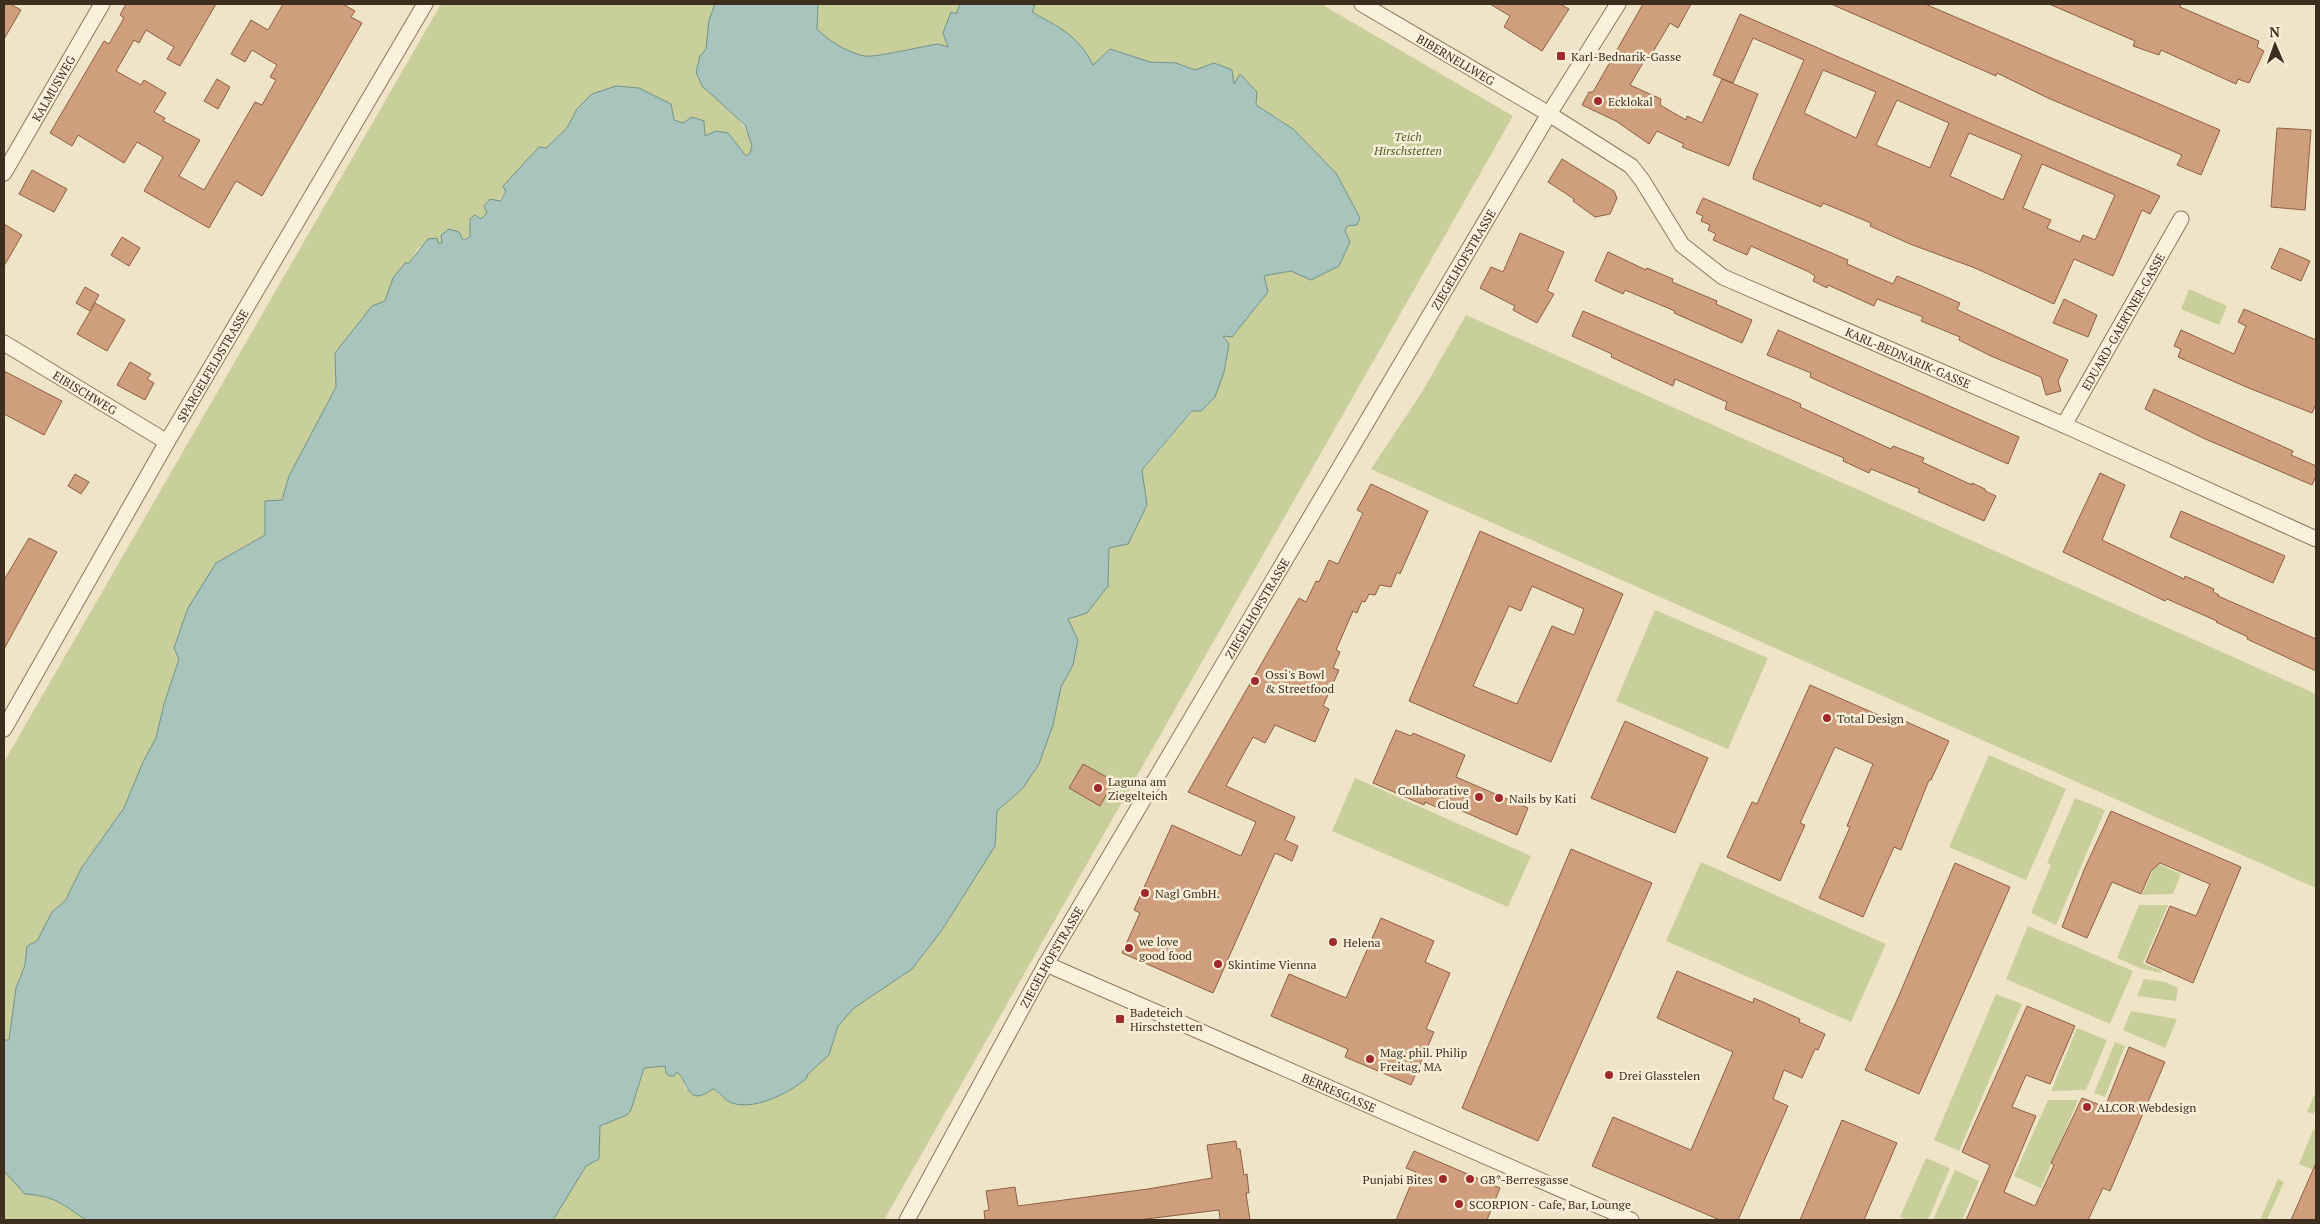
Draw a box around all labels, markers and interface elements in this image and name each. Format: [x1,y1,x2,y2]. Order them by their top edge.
north arrow [2250,20,2300,70]
text: N [2269,22,2281,41]
street label: BIBERNELLWEG [1414,30,1498,88]
place label: Karl-Bednarik-Gasse [1571,49,1681,64]
marker: Karl-Bednarik-Gasse [1555,50,1567,62]
street label: KALMUSWEG [28,52,78,124]
place label: Ecklokal [1608,94,1653,109]
marker: Ecklokal [1592,95,1604,107]
park label: Teich Hirschstetten [1373,129,1442,158]
street label: ZIEGELHOFSTRASSE [1427,206,1498,312]
street label: EDUARD-GAERTNER-GASSE [2078,250,2168,393]
street label: SPARGELFELDSTRASSE [173,306,251,424]
street label: KARL-BEDNARIK-GASSE [1843,324,1973,391]
street label: EIBISCHWEG [50,367,121,418]
street label: ZIEGELHOFSTRASSE [1221,555,1292,661]
place label: Ossi's Bowl & Streetfood [1265,667,1335,696]
marker: Ossi's Bowl & Streetfood [1249,675,1261,687]
place label: Total Design [1837,711,1904,726]
marker: Total Design [1821,712,1833,724]
place label: Laguna am Ziegelteich [1108,774,1168,803]
marker: Laguna am Ziegelteich [1092,782,1104,794]
place label: Collaborative Cloud [1398,783,1469,812]
marker: Collaborative Cloud [1473,791,1485,803]
place label: Nails by Kati [1509,791,1577,806]
marker: Nails by Kati [1493,792,1505,804]
place label: Nagl GmbH. [1155,886,1220,901]
marker: Nagl GmbH. [1139,887,1151,899]
street label: ZIEGELHOFSTRASSE [1016,904,1086,1010]
place label: we love good food [1138,934,1192,963]
place label: Helena [1343,935,1381,950]
marker: Helena [1327,936,1339,948]
marker: we love good food [1123,942,1135,954]
place label: Skintime Vienna [1228,957,1317,972]
marker: Skintime Vienna [1212,958,1224,970]
place label: Badeteich Hirschstetten [1130,1005,1203,1034]
marker: Badeteich Hirschstetten [1114,1013,1126,1025]
place label: Mag. phil. Philip Freitag, MA [1380,1045,1467,1074]
marker: Mag. phil. Philip Freitag, MA [1364,1053,1376,1065]
place label: Drei Glasstelen [1619,1068,1700,1083]
street label: BERRESGASSE [1300,1069,1379,1115]
marker: Drei Glasstelen [1603,1069,1615,1081]
place label: ALCOR Webdesign [2097,1100,2196,1115]
marker: ALCOR Webdesign [2081,1101,2093,1113]
place label: Punjabi Bites [1363,1172,1433,1187]
place label: GB*-Berresgasse [1480,1172,1569,1187]
marker: Punjabi Bites [1437,1173,1449,1185]
marker: GB*-Berresgasse [1464,1173,1476,1185]
place label: SCORPION - Cafe, Bar, Lounge [1469,1197,1631,1212]
marker: SCORPION - Cafe, Bar, Lounge [1453,1198,1465,1210]

